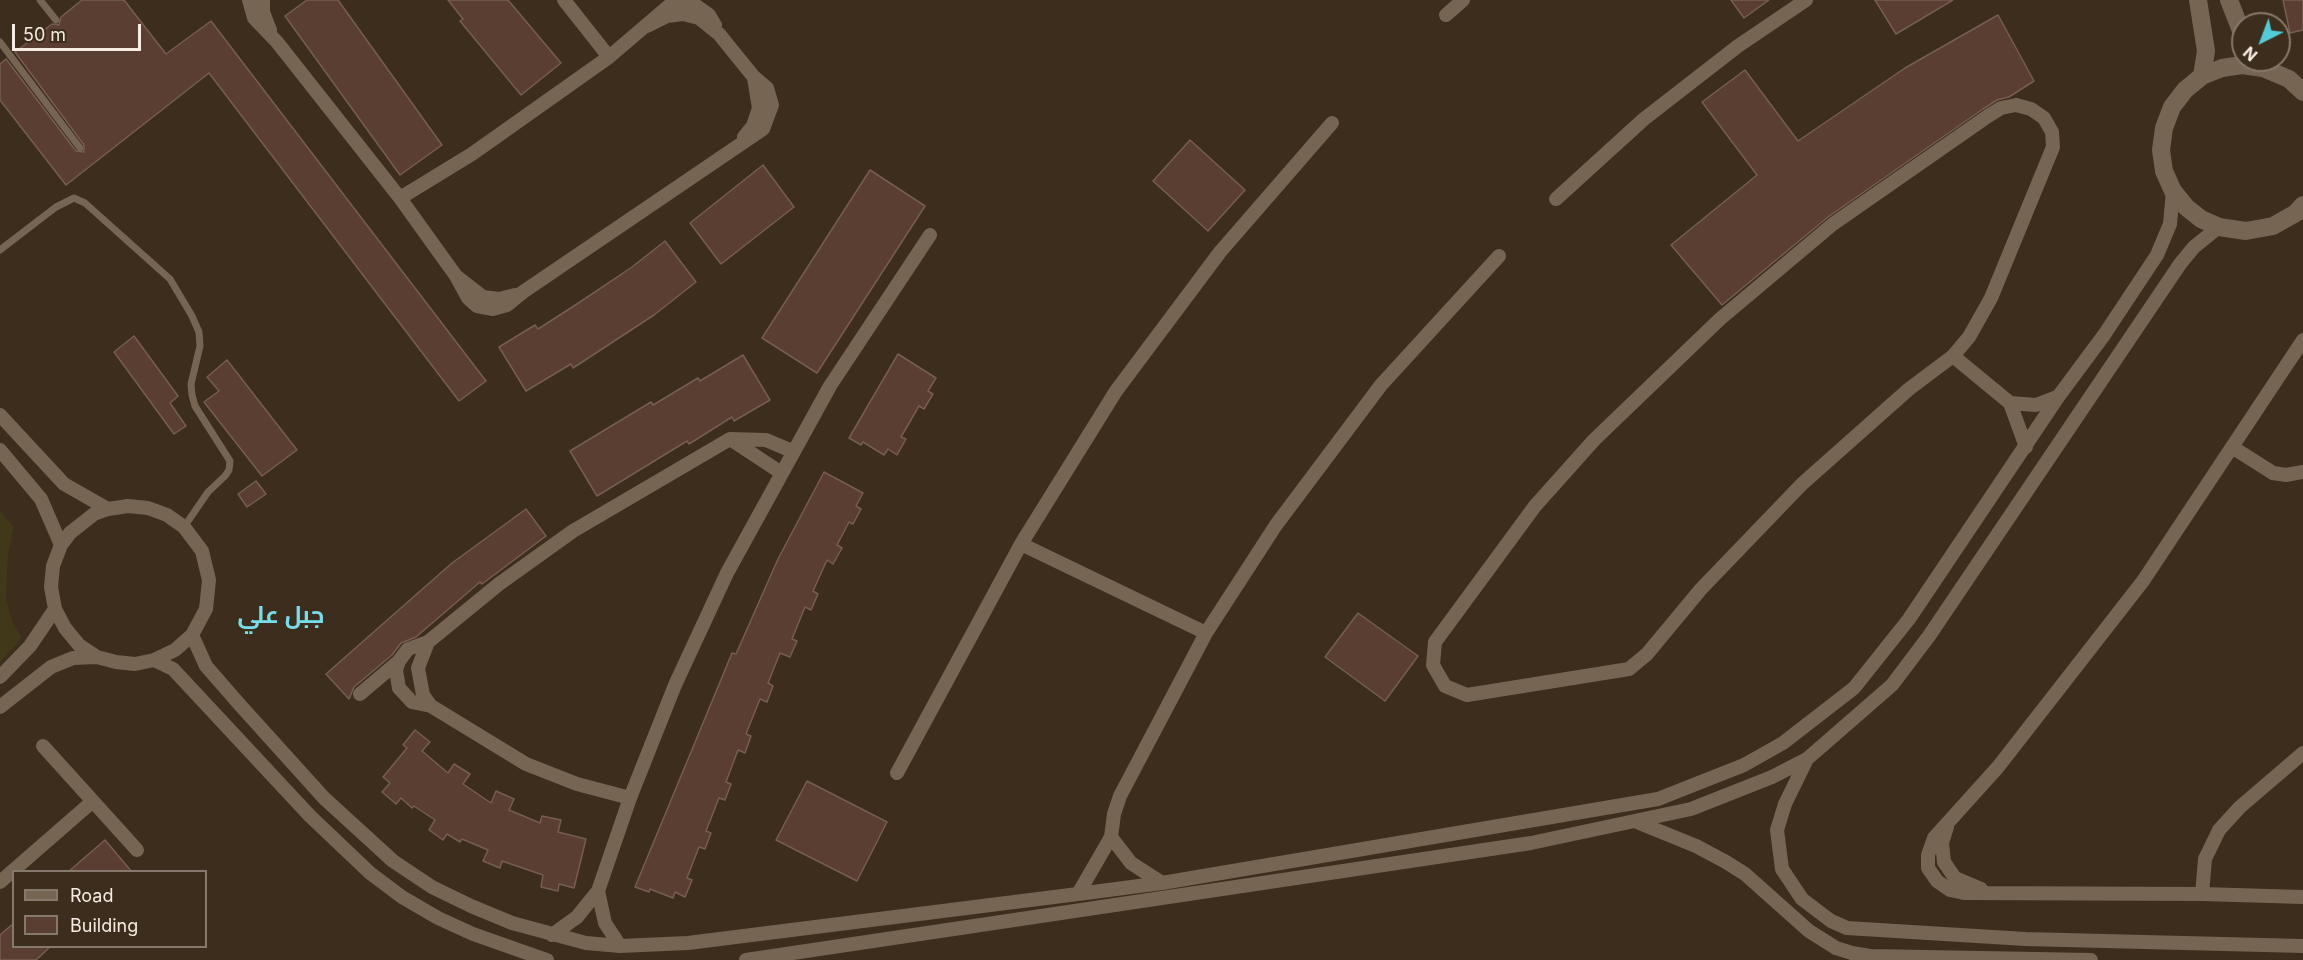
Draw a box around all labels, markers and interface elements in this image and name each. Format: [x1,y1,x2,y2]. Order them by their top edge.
scale bar [15,12,144,50]
north arrow [2231,12,2291,72]
text: 50 m [23,24,66,45]
text: N [2239,42,2262,65]
district label: جبل علي [238,602,324,630]
legend [12,870,207,948]
text: Road [70,885,113,906]
text: Building [70,915,138,936]

